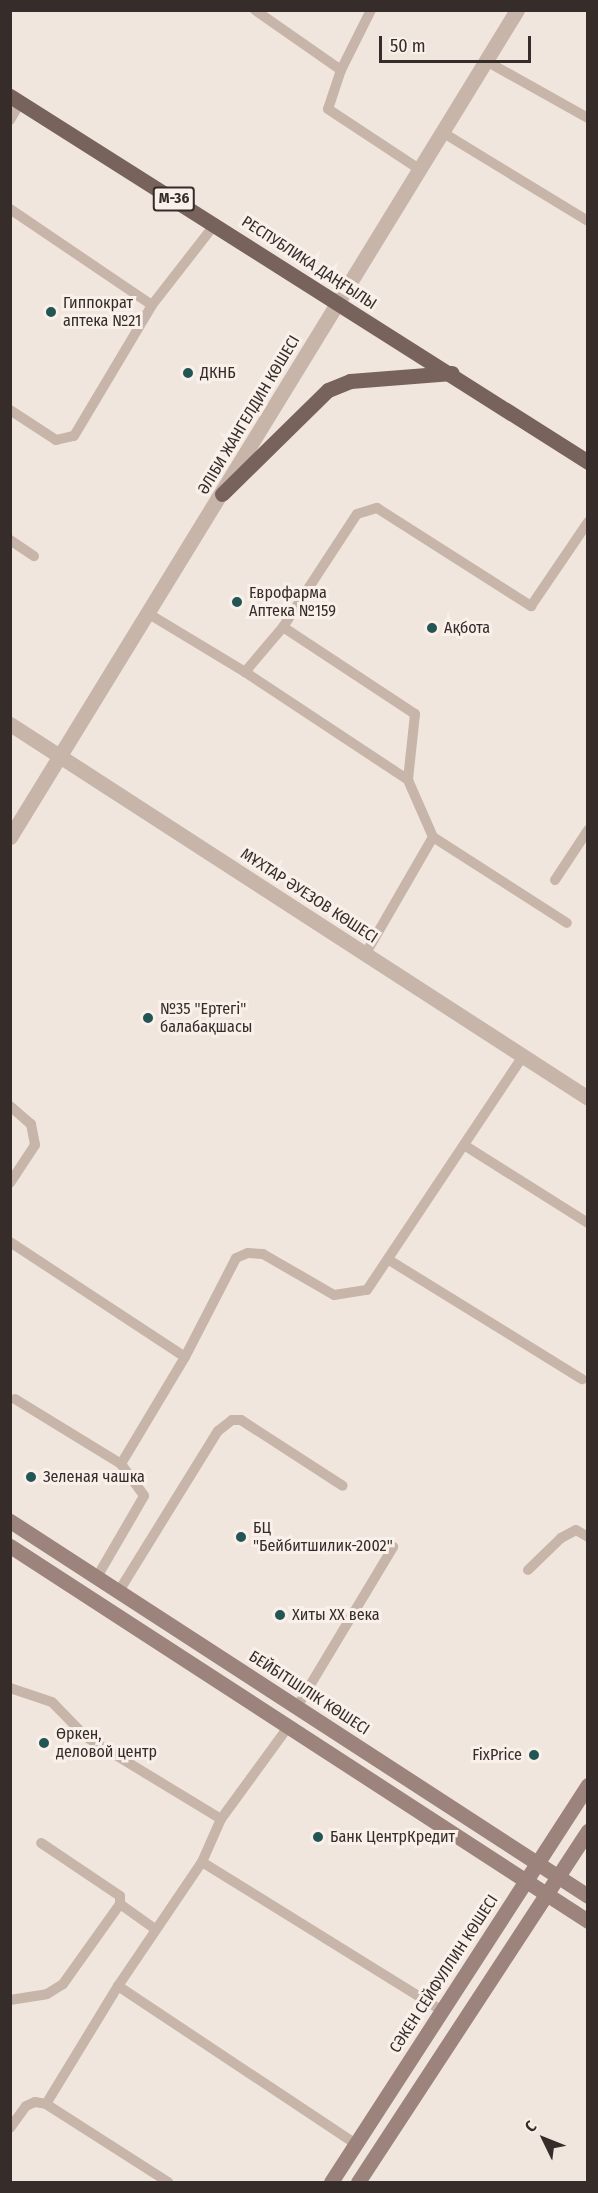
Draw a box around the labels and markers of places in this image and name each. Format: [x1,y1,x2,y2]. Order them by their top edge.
place label: Гиппократ аптека №21 [63,293,141,331]
marker: Гиппократ аптека №21 [44,305,58,319]
place label: ДКНБ [200,363,236,383]
marker: ДКНБ [181,366,195,380]
place label: Еврофарма Аптека №159 [249,583,336,621]
marker: Еврофарма Аптека №159 [230,595,244,609]
place label: Ақбота [444,618,490,638]
marker: Ақбота [425,621,439,635]
place label: №35 "Ертегі" балабақшасы [160,999,252,1037]
marker: №35 "Ертегі" балабақшасы [141,1011,155,1025]
place label: Зеленая чашка [43,1467,145,1487]
marker: Зеленая чашка [24,1470,38,1484]
place label: БЦ "Бейбитшилик-2002" [253,1518,393,1556]
marker: БЦ "Бейбитшилик-2002" [234,1530,248,1544]
place label: Хиты ХХ века [292,1605,380,1625]
marker: Хиты ХХ века [273,1608,287,1622]
place label: Өркен, деловой центр [56,1724,157,1762]
marker: Өркен, деловой центр [37,1736,51,1750]
place label: FixPrice [472,1745,522,1765]
marker: FixPrice [527,1748,541,1762]
place label: Банк ЦентрКредит [330,1827,455,1847]
marker: Банк ЦентрКредит [311,1830,325,1844]

